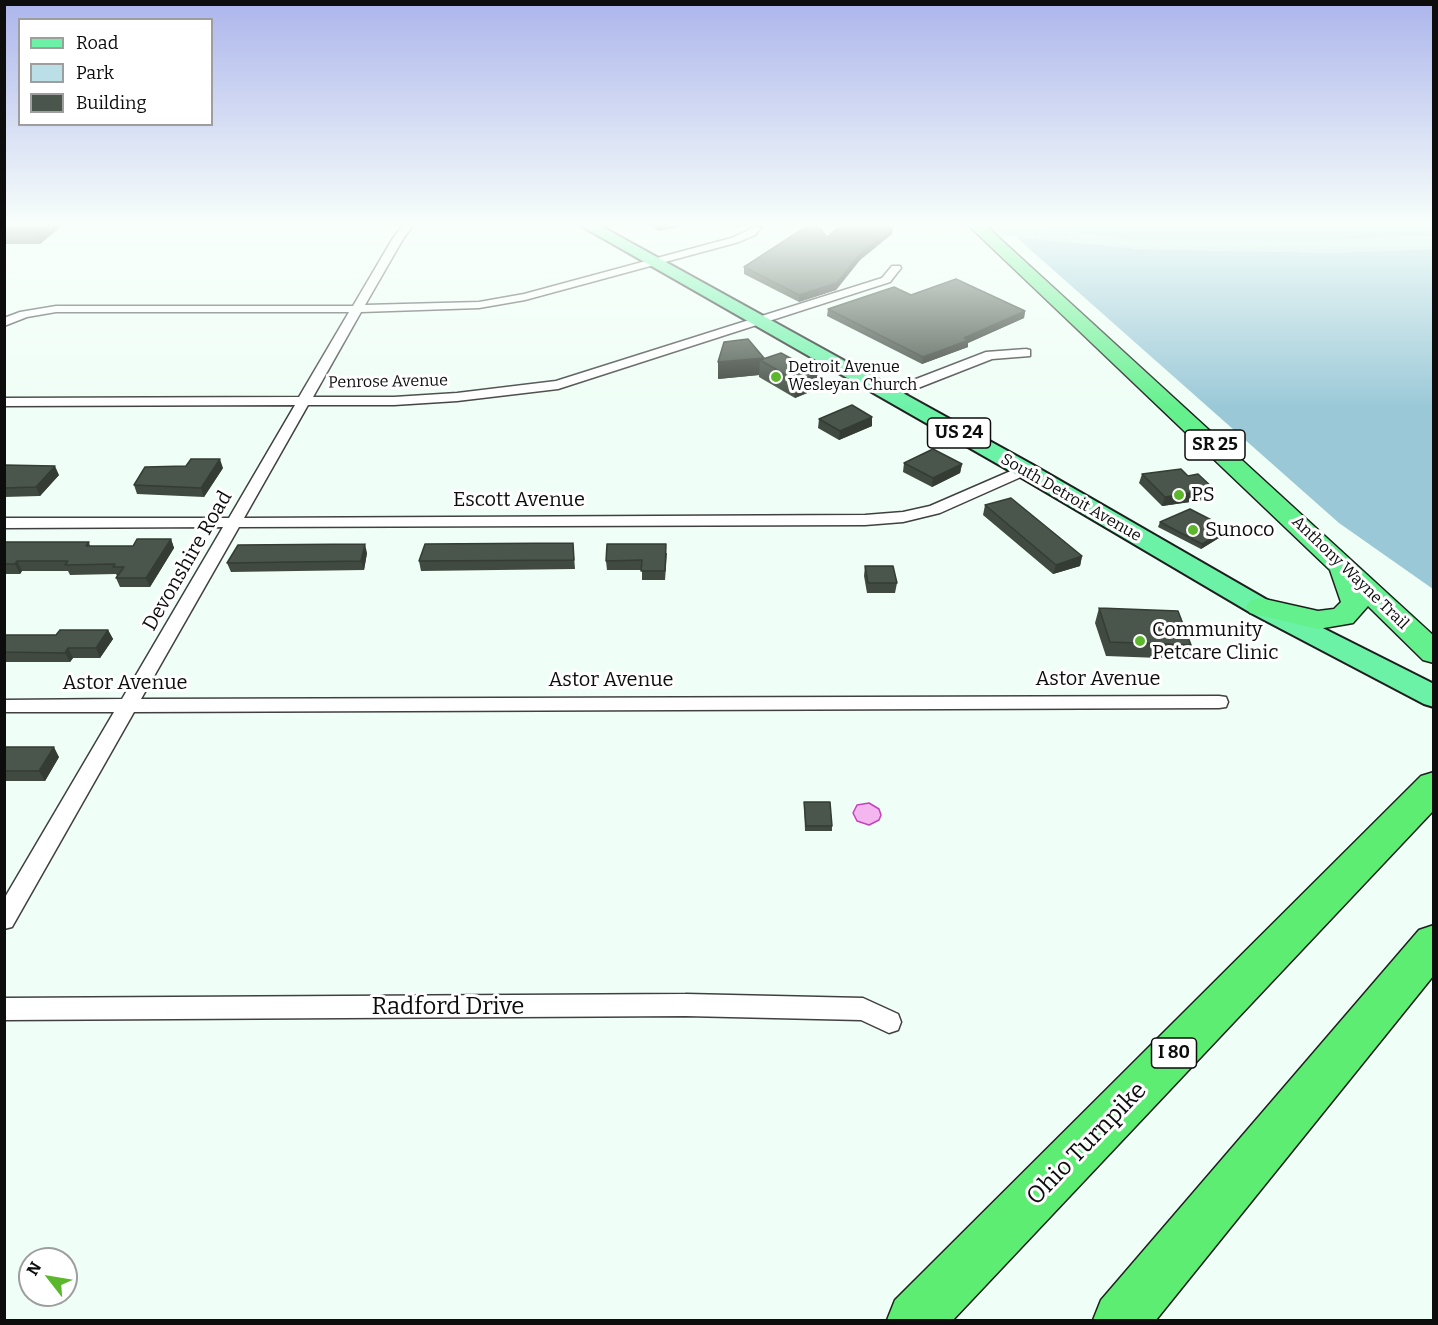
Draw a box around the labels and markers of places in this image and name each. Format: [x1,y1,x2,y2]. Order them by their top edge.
place label: Detroit Avenue Wesleyan Church [788,358,917,396]
marker: Detroit Avenue Wesleyan Church [769,370,783,384]
place label: PS [1191,483,1215,507]
marker: PS [1172,488,1186,502]
place label: Sunoco [1205,518,1275,542]
marker: Sunoco [1186,523,1200,537]
place label: Community Petcare Clinic [1152,618,1279,665]
marker: Community Petcare Clinic [1133,634,1147,648]

